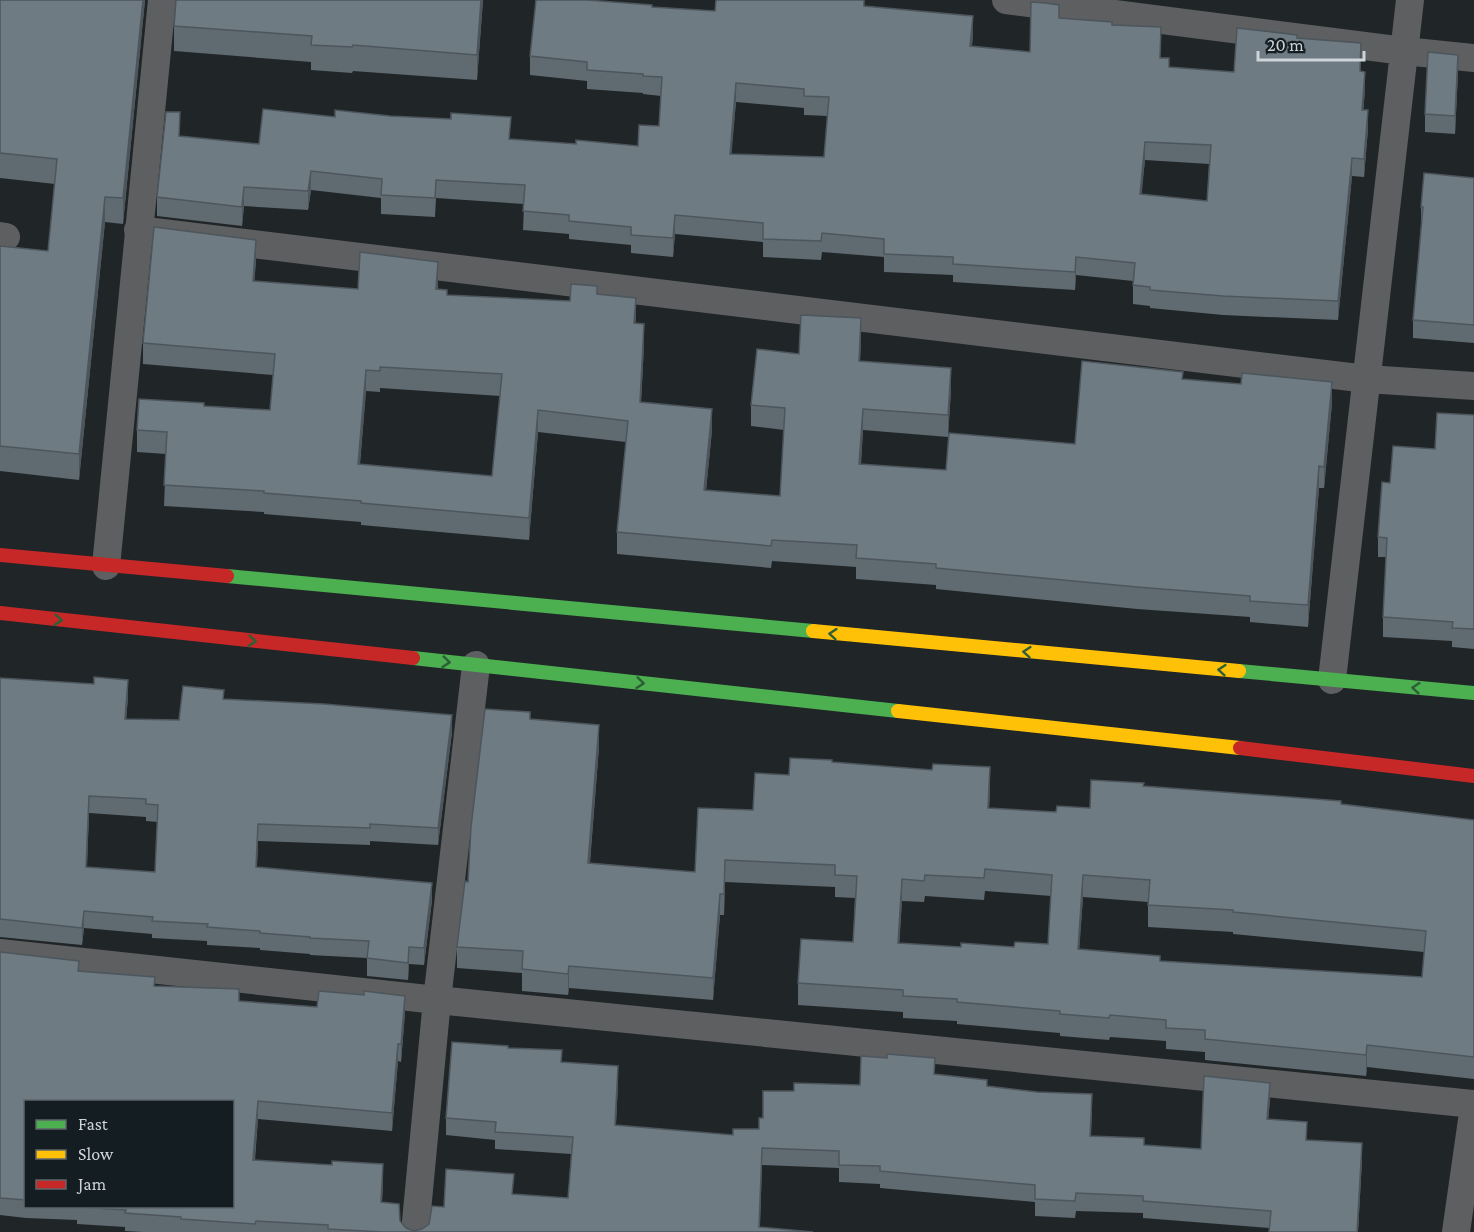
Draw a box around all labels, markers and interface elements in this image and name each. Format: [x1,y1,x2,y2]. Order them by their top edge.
scale bar [1258,24,1364,62]
text: 20 m [1267,35,1304,55]
one-way arrow [54,613,63,626]
one-way arrow [829,628,838,641]
one-way arrow [247,634,257,647]
one-way arrow [1023,646,1032,659]
one-way arrow [441,655,450,668]
one-way arrow [1217,664,1226,677]
one-way arrow [635,676,644,689]
one-way arrow [1411,682,1420,695]
legend [24,1100,234,1208]
text: Fast [78,1114,109,1134]
text: Slow [78,1144,114,1164]
text: Jam [76,1174,107,1194]

